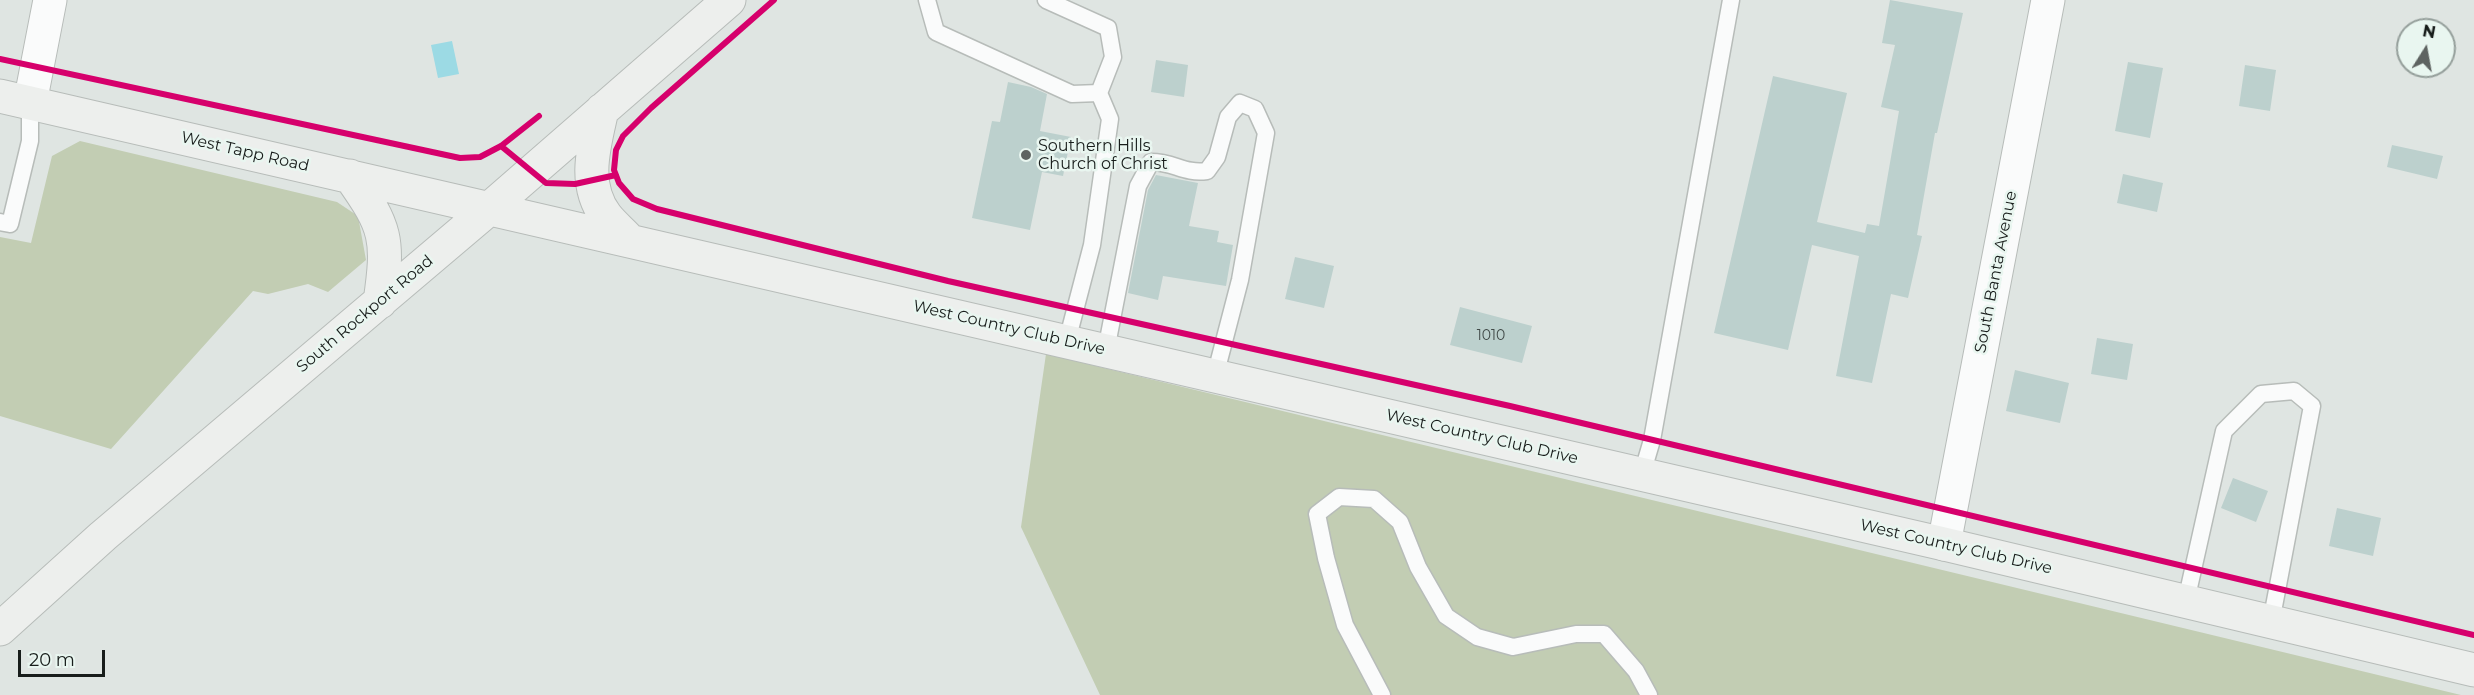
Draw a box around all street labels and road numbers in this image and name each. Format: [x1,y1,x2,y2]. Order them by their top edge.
street label: West Tapp Road [179,128,311,176]
street label: South Banta Avenue [1971,189,2021,355]
street label: South Rockport Road [293,251,437,377]
street label: West Country Club Drive [911,297,1107,359]
street label: West Country Club Drive [1384,406,1580,468]
street label: West Country Club Drive [1858,516,2054,578]

